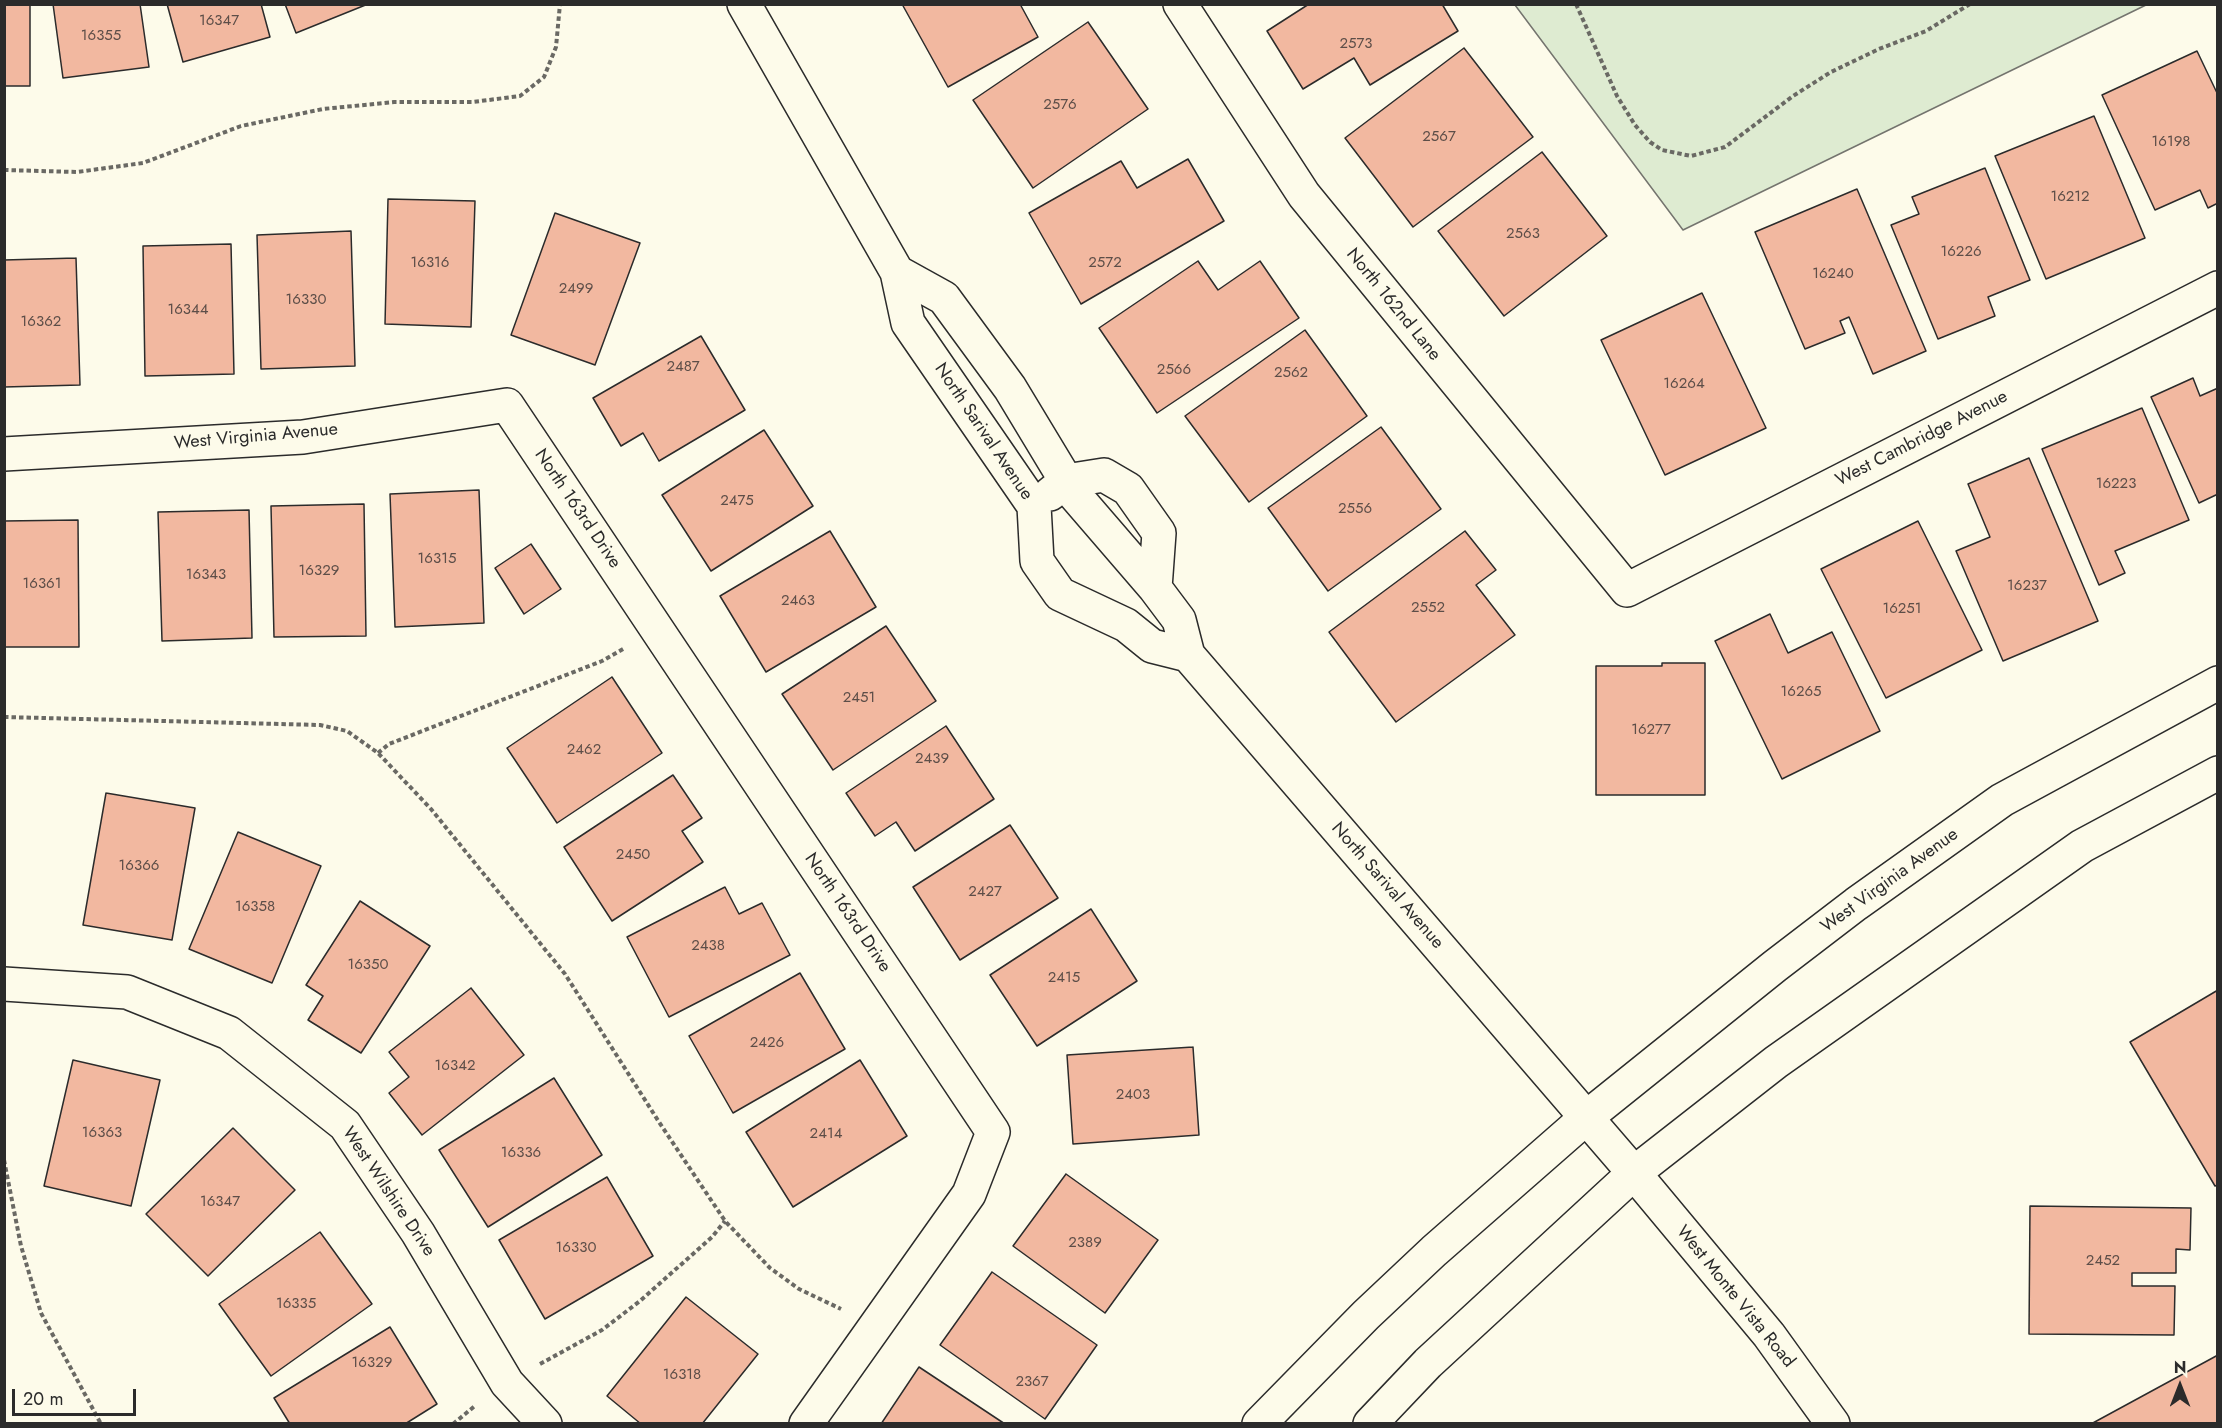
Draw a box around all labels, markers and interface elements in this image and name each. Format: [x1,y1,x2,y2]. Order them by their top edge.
house number: 16347 [199,12,239,30]
house number: 16355 [81,27,121,45]
house number: 2573 [1339,35,1373,53]
house number: 2576 [1043,96,1077,114]
house number: 2567 [1422,128,1456,146]
house number: 16198 [2152,133,2190,151]
house number: 16212 [2050,188,2090,206]
house number: 2563 [1506,225,1540,243]
house number: 16226 [1940,243,1982,261]
street label: North 162nd Lane [1341,244,1445,366]
house number: 16316 [411,254,449,272]
house number: 2572 [1088,254,1122,272]
house number: 16240 [1812,265,1854,283]
house number: 2499 [559,280,593,298]
house number: 16330 [286,291,326,309]
house number: 16344 [167,301,209,319]
house number: 16362 [21,313,61,331]
house number: 2487 [666,358,700,376]
street label: North Sarival Avenue [929,359,1037,505]
house number: 2566 [1157,361,1191,379]
house number: 2562 [1274,364,1308,382]
house number: 16264 [1663,375,1705,393]
street label: West Cambridge Avenue [1832,386,2012,492]
street label: West Virginia Avenue [173,419,339,455]
street label: North 163rd Drive [529,445,625,573]
house number: 16223 [2096,475,2136,493]
house number: 2475 [720,492,754,510]
house number: 2556 [1338,500,1372,518]
house number: 16315 [418,550,456,568]
house number: 16329 [299,562,339,580]
house number: 16343 [186,566,226,584]
house number: 16361 [23,575,61,593]
house number: 16237 [2007,577,2047,595]
house number: 2463 [781,592,815,610]
house number: 2552 [1411,599,1445,617]
house number: 16251 [1882,600,1922,618]
house number: 16265 [1780,683,1822,701]
house number: 2451 [843,689,875,707]
house number: 16277 [1631,721,1671,739]
house number: 2462 [567,741,601,759]
house number: 2439 [915,750,949,768]
street label: North Sarival Avenue [1326,818,1448,954]
street label: West Virginia Avenue [1817,824,1963,938]
house number: 2450 [616,846,650,864]
street label: North 163rd Drive [799,849,895,977]
house number: 16366 [119,857,159,875]
house number: 2427 [968,883,1002,901]
house number: 16358 [235,898,275,916]
house number: 2438 [691,937,725,955]
house number: 16350 [347,956,389,974]
house number: 2415 [1048,969,1080,987]
house number: 2426 [750,1034,784,1052]
house number: 16342 [435,1057,475,1075]
house number: 2403 [1116,1086,1150,1104]
street label: West Wilshire Drive [337,1123,439,1261]
house number: 16363 [82,1124,122,1142]
house number: 2414 [810,1125,842,1143]
house number: 16336 [501,1144,541,1162]
house number: 16347 [200,1193,240,1211]
street label: West Monte Vista Road [1671,1222,1799,1372]
house number: 2389 [1068,1234,1102,1252]
house number: 16330 [556,1239,596,1257]
house number: 2452 [2086,1252,2120,1270]
house number: 16335 [276,1295,316,1313]
house number: 16329 [352,1354,392,1372]
north arrow [2150,1356,2210,1416]
text: N [2174,1356,2186,1379]
house number: 16318 [663,1366,701,1384]
house number: 2367 [1015,1373,1049,1391]
scale bar [15,1377,140,1415]
text: 20 m [23,1386,63,1412]

